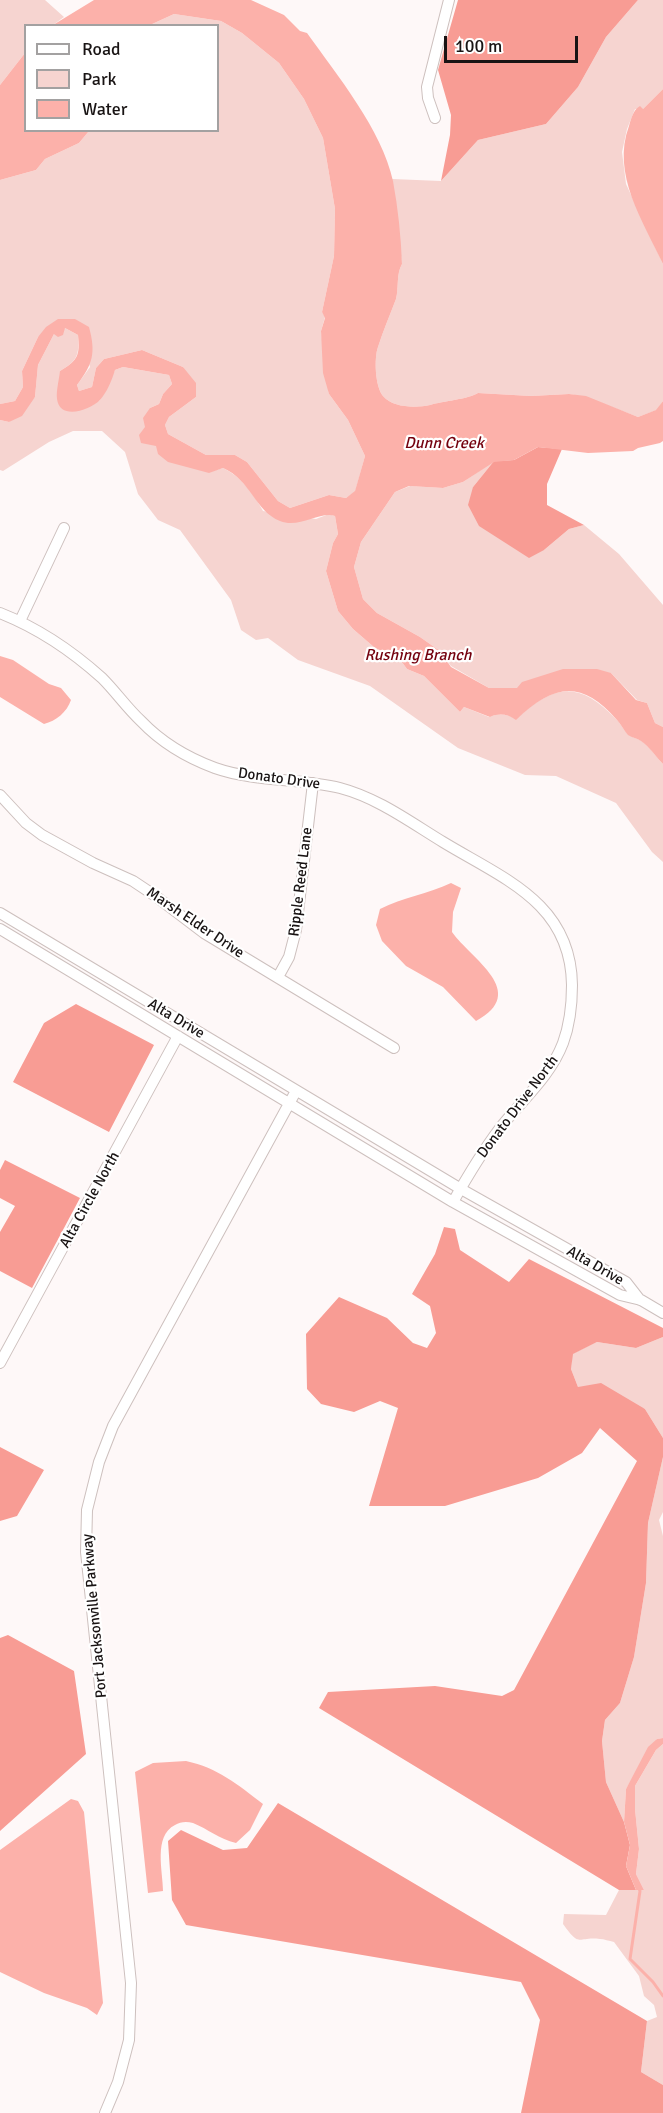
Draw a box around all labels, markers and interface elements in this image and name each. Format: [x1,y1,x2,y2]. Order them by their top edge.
legend [24,24,219,132]
scale bar [447,24,580,62]
text: 100 m [455,35,502,57]
text: Road [82,38,121,60]
text: Park [82,68,117,90]
text: Water [82,98,127,120]
water label: Dunn Creek [404,434,484,454]
water label: Rushing Branch [364,646,472,666]
street label: Donato Drive [237,764,321,794]
street label: Ripple Reed Lane [285,826,317,938]
street label: Marsh Elder Drive [143,884,247,962]
street label: Alta Drive [144,995,208,1043]
street label: Donato Drive North [474,1052,562,1162]
street label: Alta Circle North [56,1149,124,1251]
street label: Alta Drive [563,1242,627,1290]
street label: Port Jacksonville Parkway [79,1533,111,1699]

